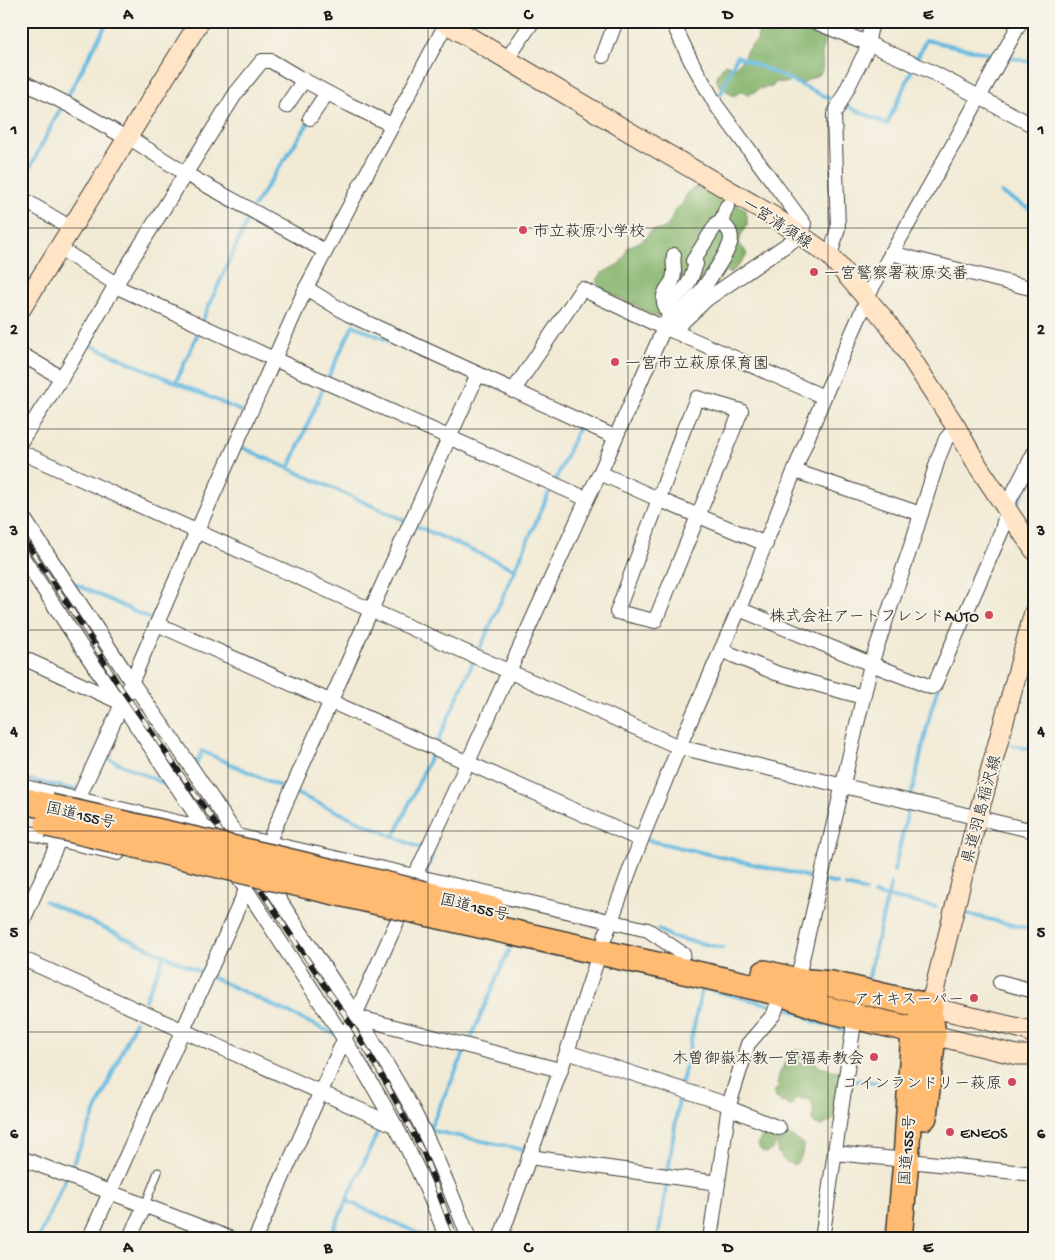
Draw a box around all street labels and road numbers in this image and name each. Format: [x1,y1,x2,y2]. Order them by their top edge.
street label: 一宮清須線 [737,194,816,255]
street label: 県道羽島稲沢線 [958,753,1007,866]
street label: 国道155号 [43,799,117,835]
street label: 国道155号 [437,891,511,927]
street label: 国道155号 [897,1114,921,1186]

